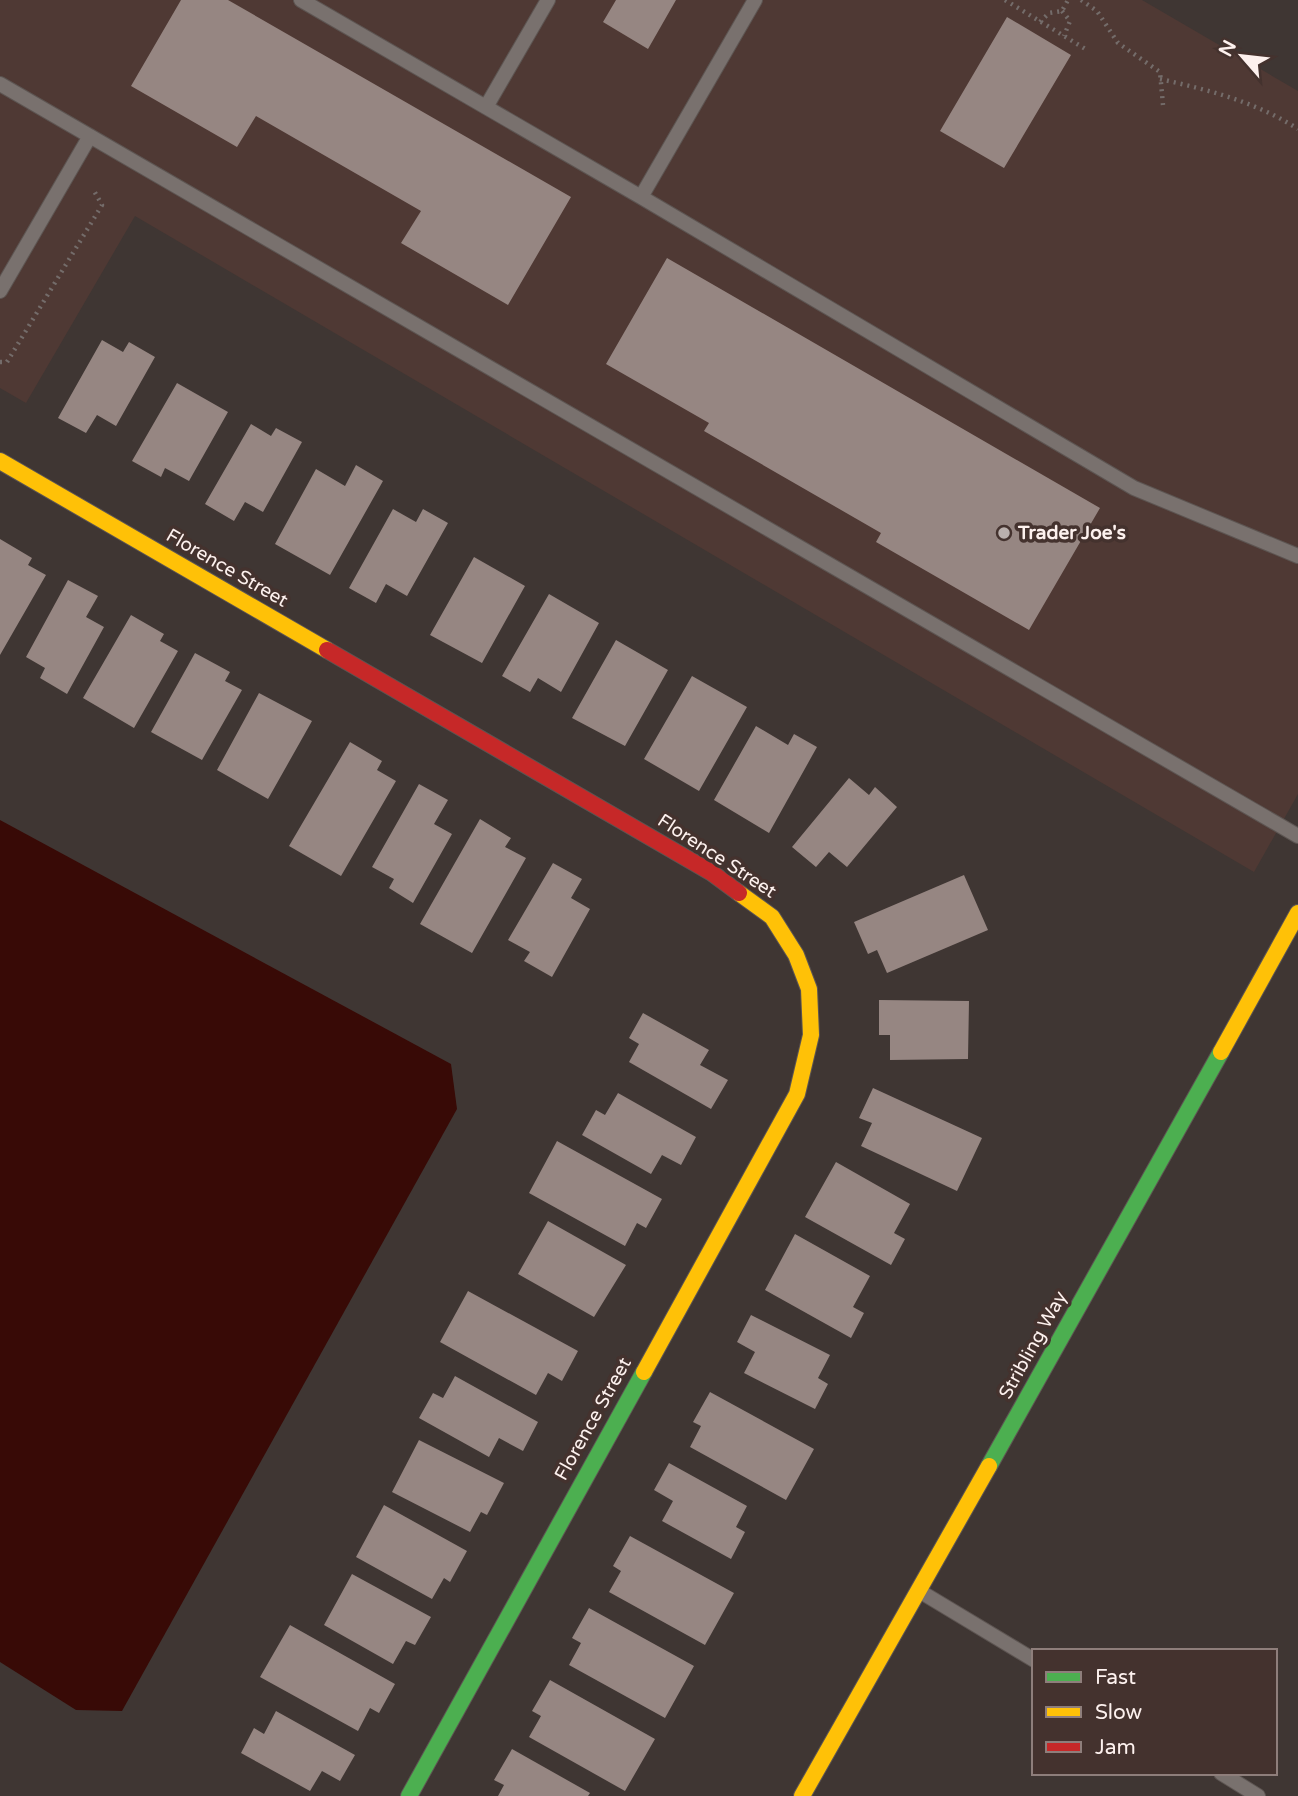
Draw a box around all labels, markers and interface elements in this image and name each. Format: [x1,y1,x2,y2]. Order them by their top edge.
north arrow [1207,21,1277,91]
text: N [1215,37,1241,60]
place label: Trader Joe's [1017,522,1126,544]
street label: Florence Street [162,524,292,612]
marker: Trader Joe's [996,525,1012,541]
street label: Florence Street [654,809,780,903]
street label: Stribling Way [994,1287,1072,1403]
street label: Florence Street [550,1354,636,1484]
legend [1032,1649,1277,1775]
text: Fast [1095,1665,1136,1690]
text: Slow [1095,1700,1143,1725]
text: Jam [1095,1735,1136,1760]

